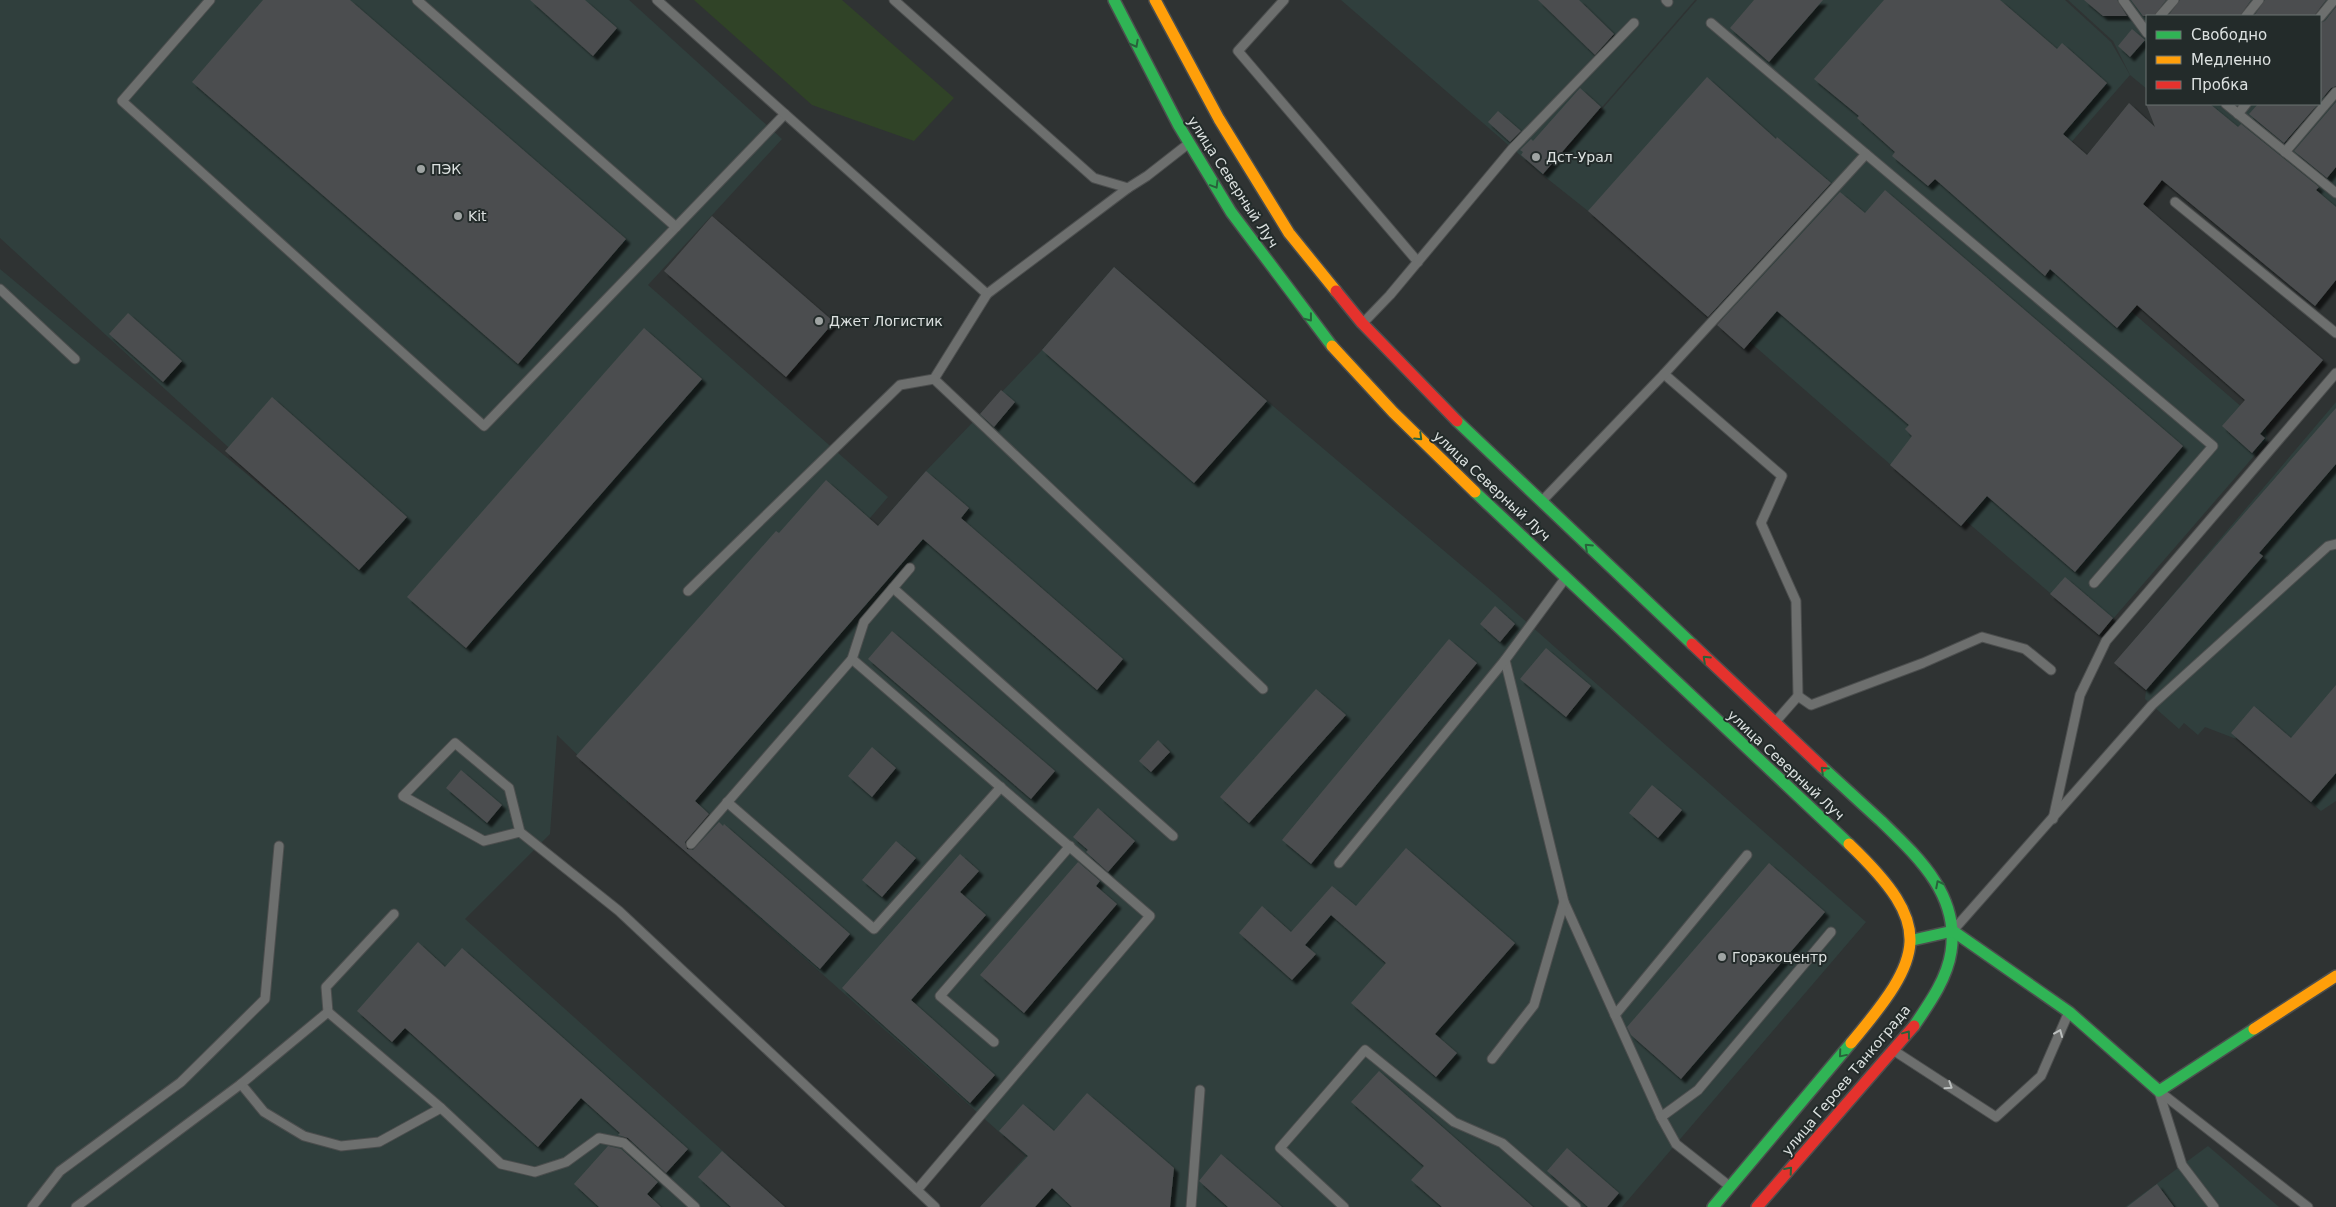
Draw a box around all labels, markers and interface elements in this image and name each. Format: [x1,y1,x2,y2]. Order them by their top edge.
legend [2146,15,2321,105]
text: Свободно [2191,26,2267,44]
one-way arrow [1129,38,1139,47]
text: Медленно [2191,51,2271,69]
text: Пробка [2191,76,2248,94]
street label: улица Северный Луч [1184,113,1282,251]
place label: Дст-Урал [1546,149,1613,165]
marker: Дст-Урал [1530,151,1542,163]
place label: ПЭК [431,161,461,177]
marker: ПЭК [415,163,427,175]
one-way arrow [1209,180,1219,189]
place label: Kit [468,208,487,224]
marker: Kit [452,210,464,222]
one-way arrow [1303,312,1312,322]
place label: Джет Логистик [829,313,943,329]
marker: Джет Логистик [813,315,825,327]
street label: улица Северный Луч [1430,428,1554,544]
one-way arrow [1413,431,1422,440]
one-way arrow [1584,544,1593,553]
one-way arrow [1702,656,1711,665]
street label: улица Северный Луч [1724,707,1848,823]
one-way arrow [1821,767,1830,776]
one-way arrow [1935,881,1945,890]
place label: Горэкоцентр [1732,949,1827,965]
marker: Горэкоцентр [1716,951,1728,963]
street label: улица Героев Танкограда [1778,1002,1914,1158]
one-way arrow [2053,1029,2064,1038]
one-way arrow [1901,1031,1909,1040]
one-way arrow [1840,1048,1848,1057]
one-way arrow [1944,1080,1953,1090]
one-way arrow [1784,1167,1793,1176]

